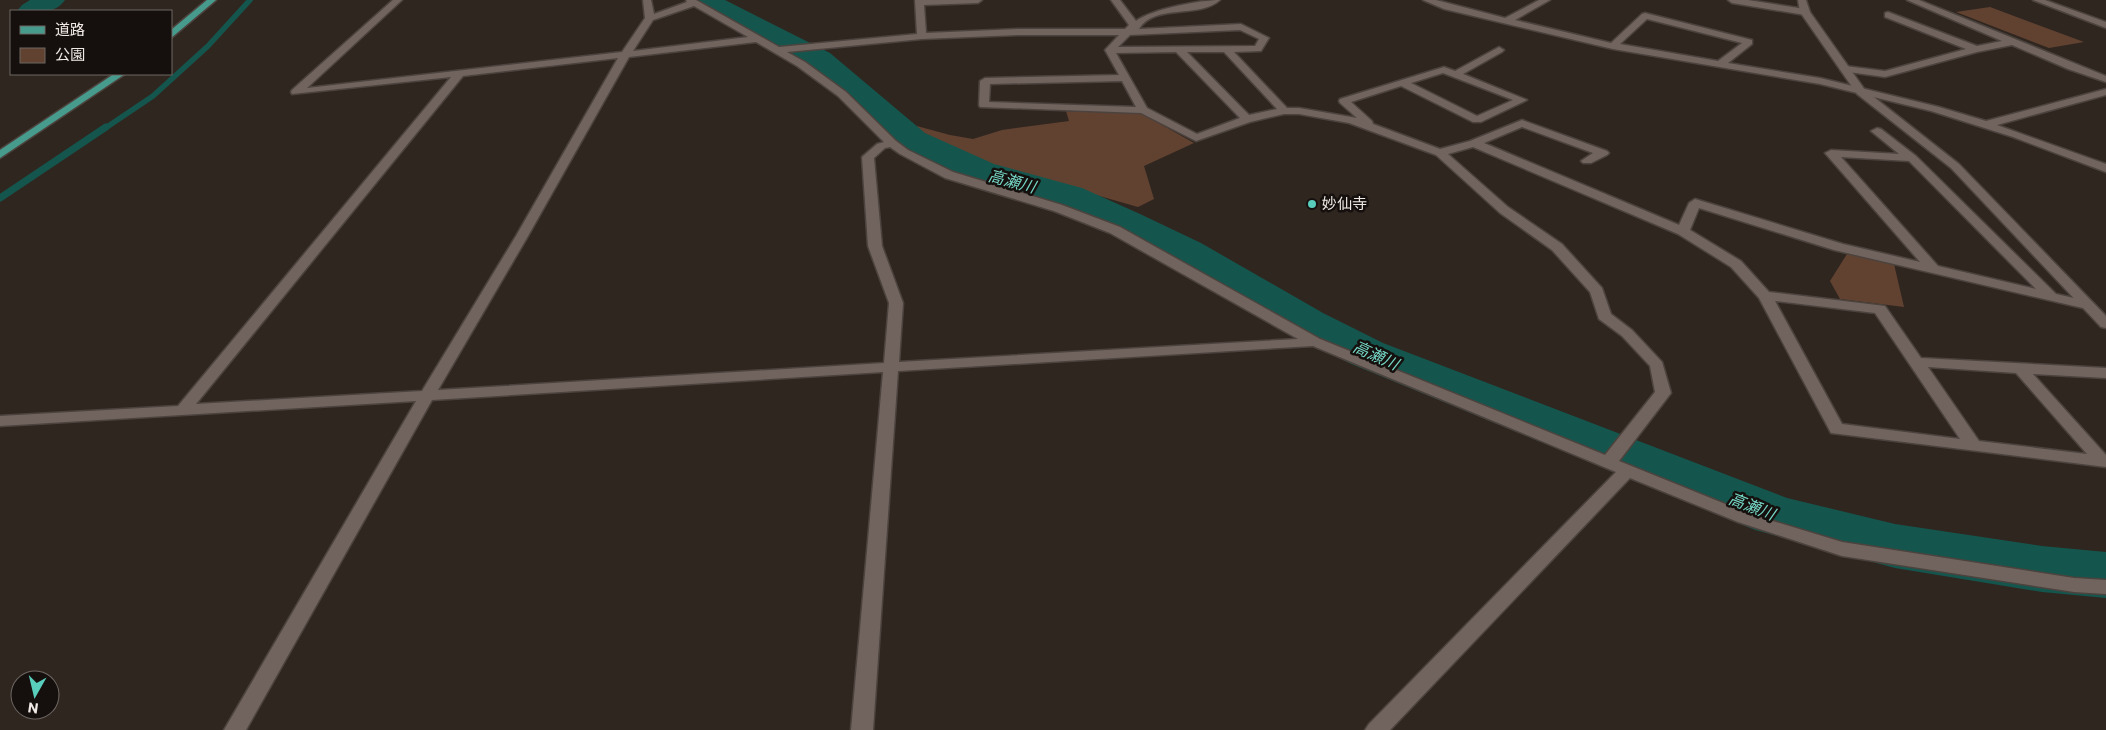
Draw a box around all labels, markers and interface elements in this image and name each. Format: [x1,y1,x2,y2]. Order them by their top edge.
legend [10,10,172,75]
text: 道路 [55,20,85,38]
text: 公園 [55,45,85,63]
water label: 高瀬川 [986,165,1040,196]
place label: 妙仙寺 [1322,194,1367,212]
marker: 妙仙寺 [1306,198,1318,210]
water label: 高瀬川 [1350,336,1404,374]
water label: 高瀬川 [1726,488,1780,524]
north arrow [10,670,60,720]
text: N [27,699,40,718]

